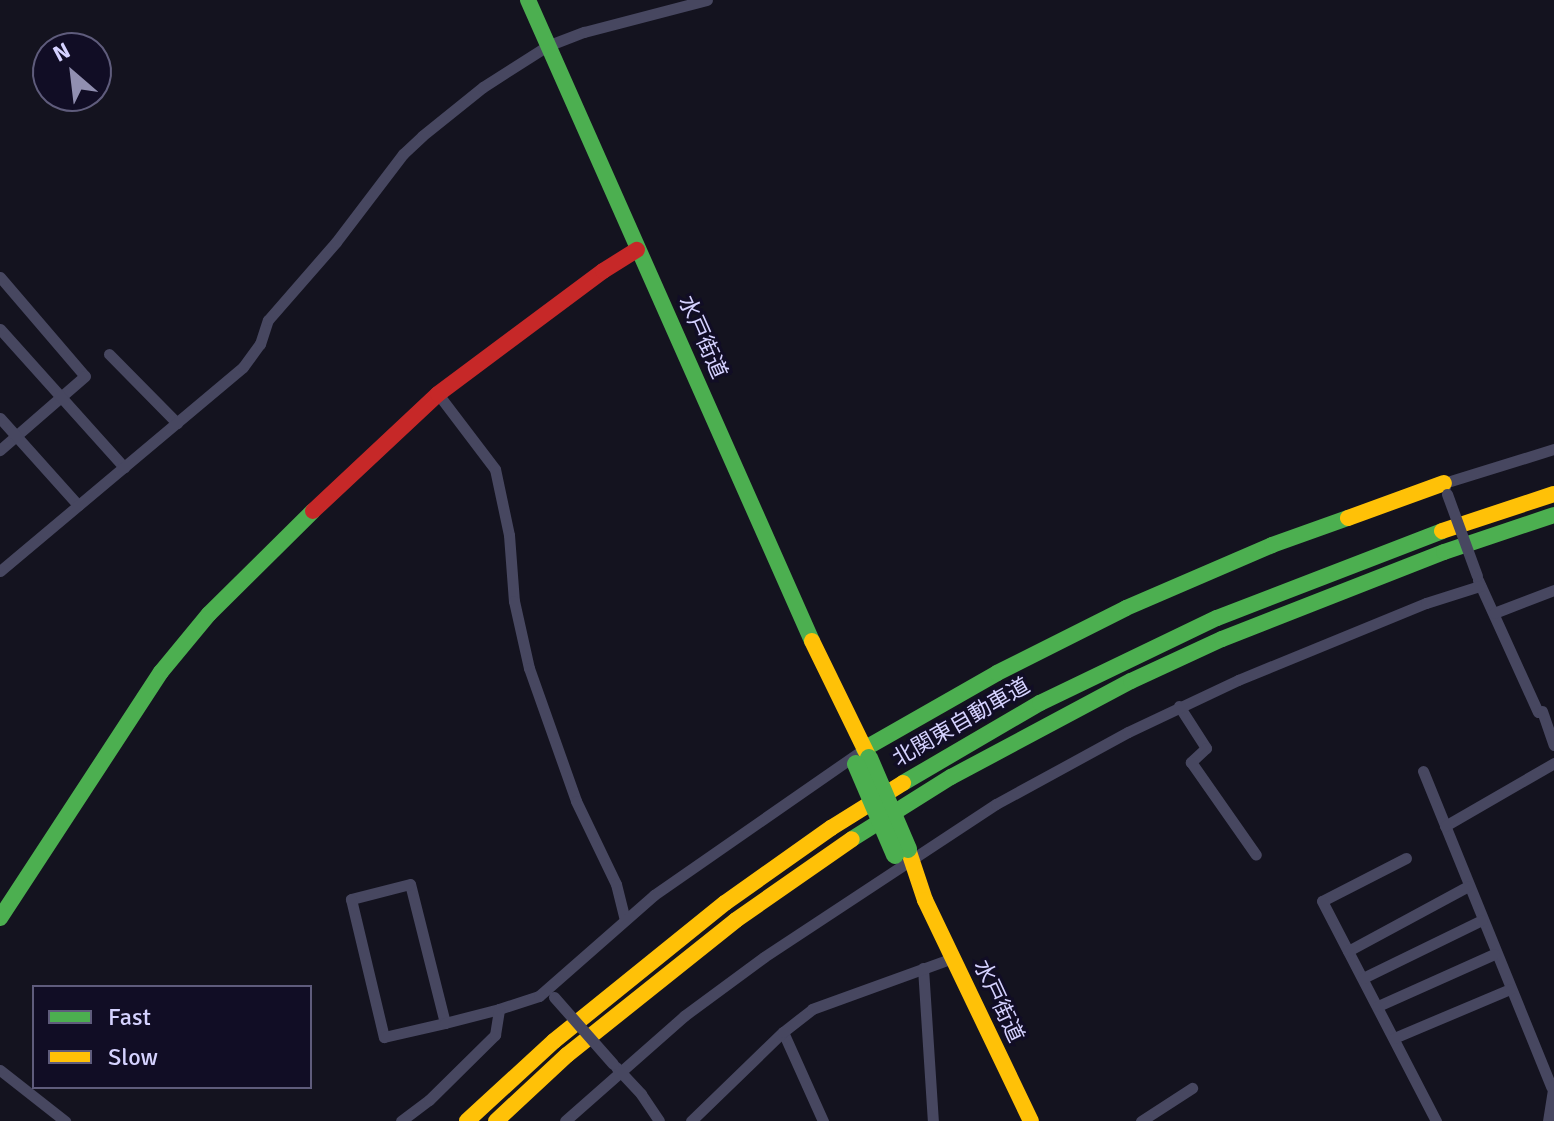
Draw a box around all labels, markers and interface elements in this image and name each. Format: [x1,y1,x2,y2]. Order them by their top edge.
north arrow [32,32,112,112]
text: N [48,37,75,68]
street label: 水戸街道 [673,291,733,383]
street label: 北関東自動車道 [888,672,1034,772]
street label: 水戸街道 [968,956,1030,1046]
legend [32,985,312,1089]
text: Fast [108,1002,151,1032]
text: Slow [108,1042,158,1072]

